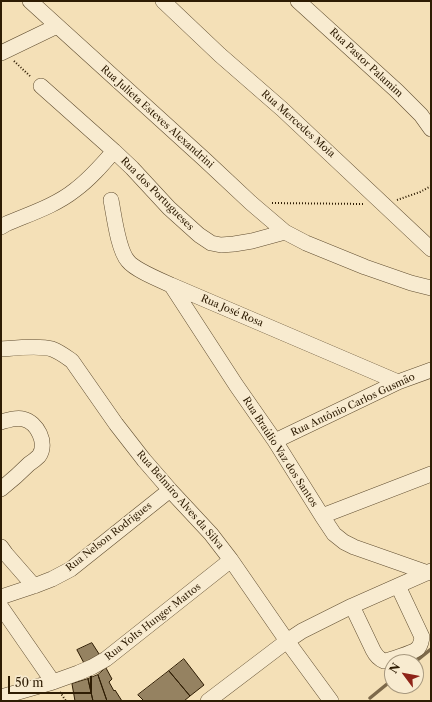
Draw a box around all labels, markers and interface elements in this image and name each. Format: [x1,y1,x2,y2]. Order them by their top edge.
street label: Rua Pastor Palamim [327,26,405,100]
street label: Rua Julieta Esteves Alexandrini [98,63,216,171]
street label: Rua Mercedes Moia [259,88,337,160]
street label: Rua dos Portugueses [118,155,196,233]
street label: Rua José Rosa [199,292,265,330]
street label: Rua Antônio Carlos Gusmão [289,371,417,439]
street label: Rua Braúlio Vaz dos Santos [240,395,320,509]
street label: Rua Belmiro Alves da Silva [134,448,226,552]
street label: Rua Nelson Rodrigues [64,500,154,574]
street label: Rua Yolts Hunger Mattos [103,581,203,663]
north arrow [384,654,424,694]
text: N [386,660,403,676]
scale bar [10,668,94,694]
text: 50 m [15,675,44,690]

